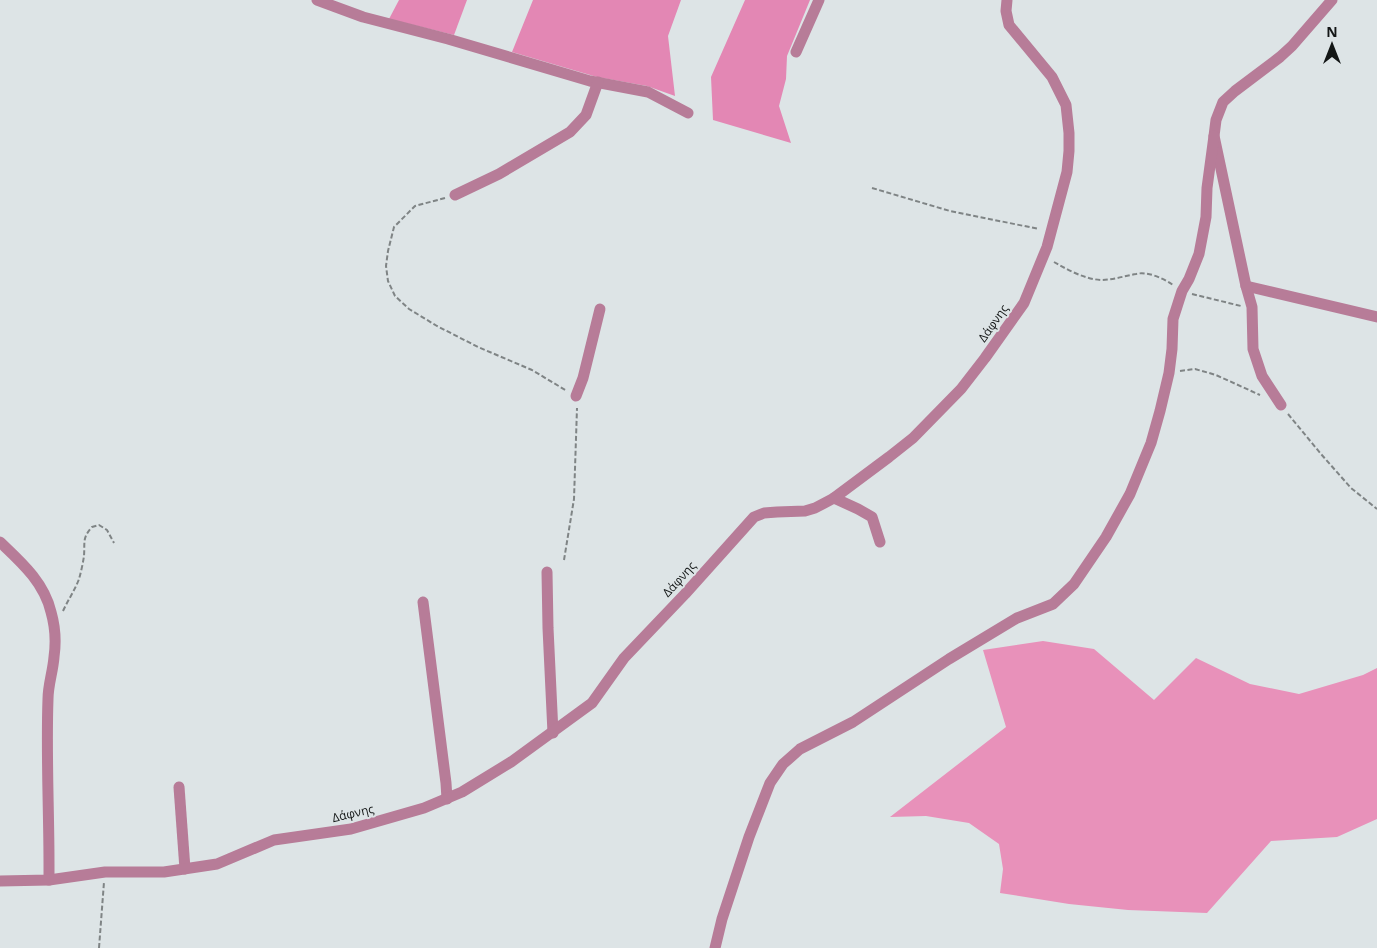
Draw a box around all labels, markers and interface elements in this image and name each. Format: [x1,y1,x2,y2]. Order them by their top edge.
north arrow [1307,20,1357,70]
text: N [1326,22,1338,41]
street label: Δάφνης [974,301,1012,345]
street label: Δάφνης [658,557,700,600]
street label: Δάφνης [330,800,376,826]

